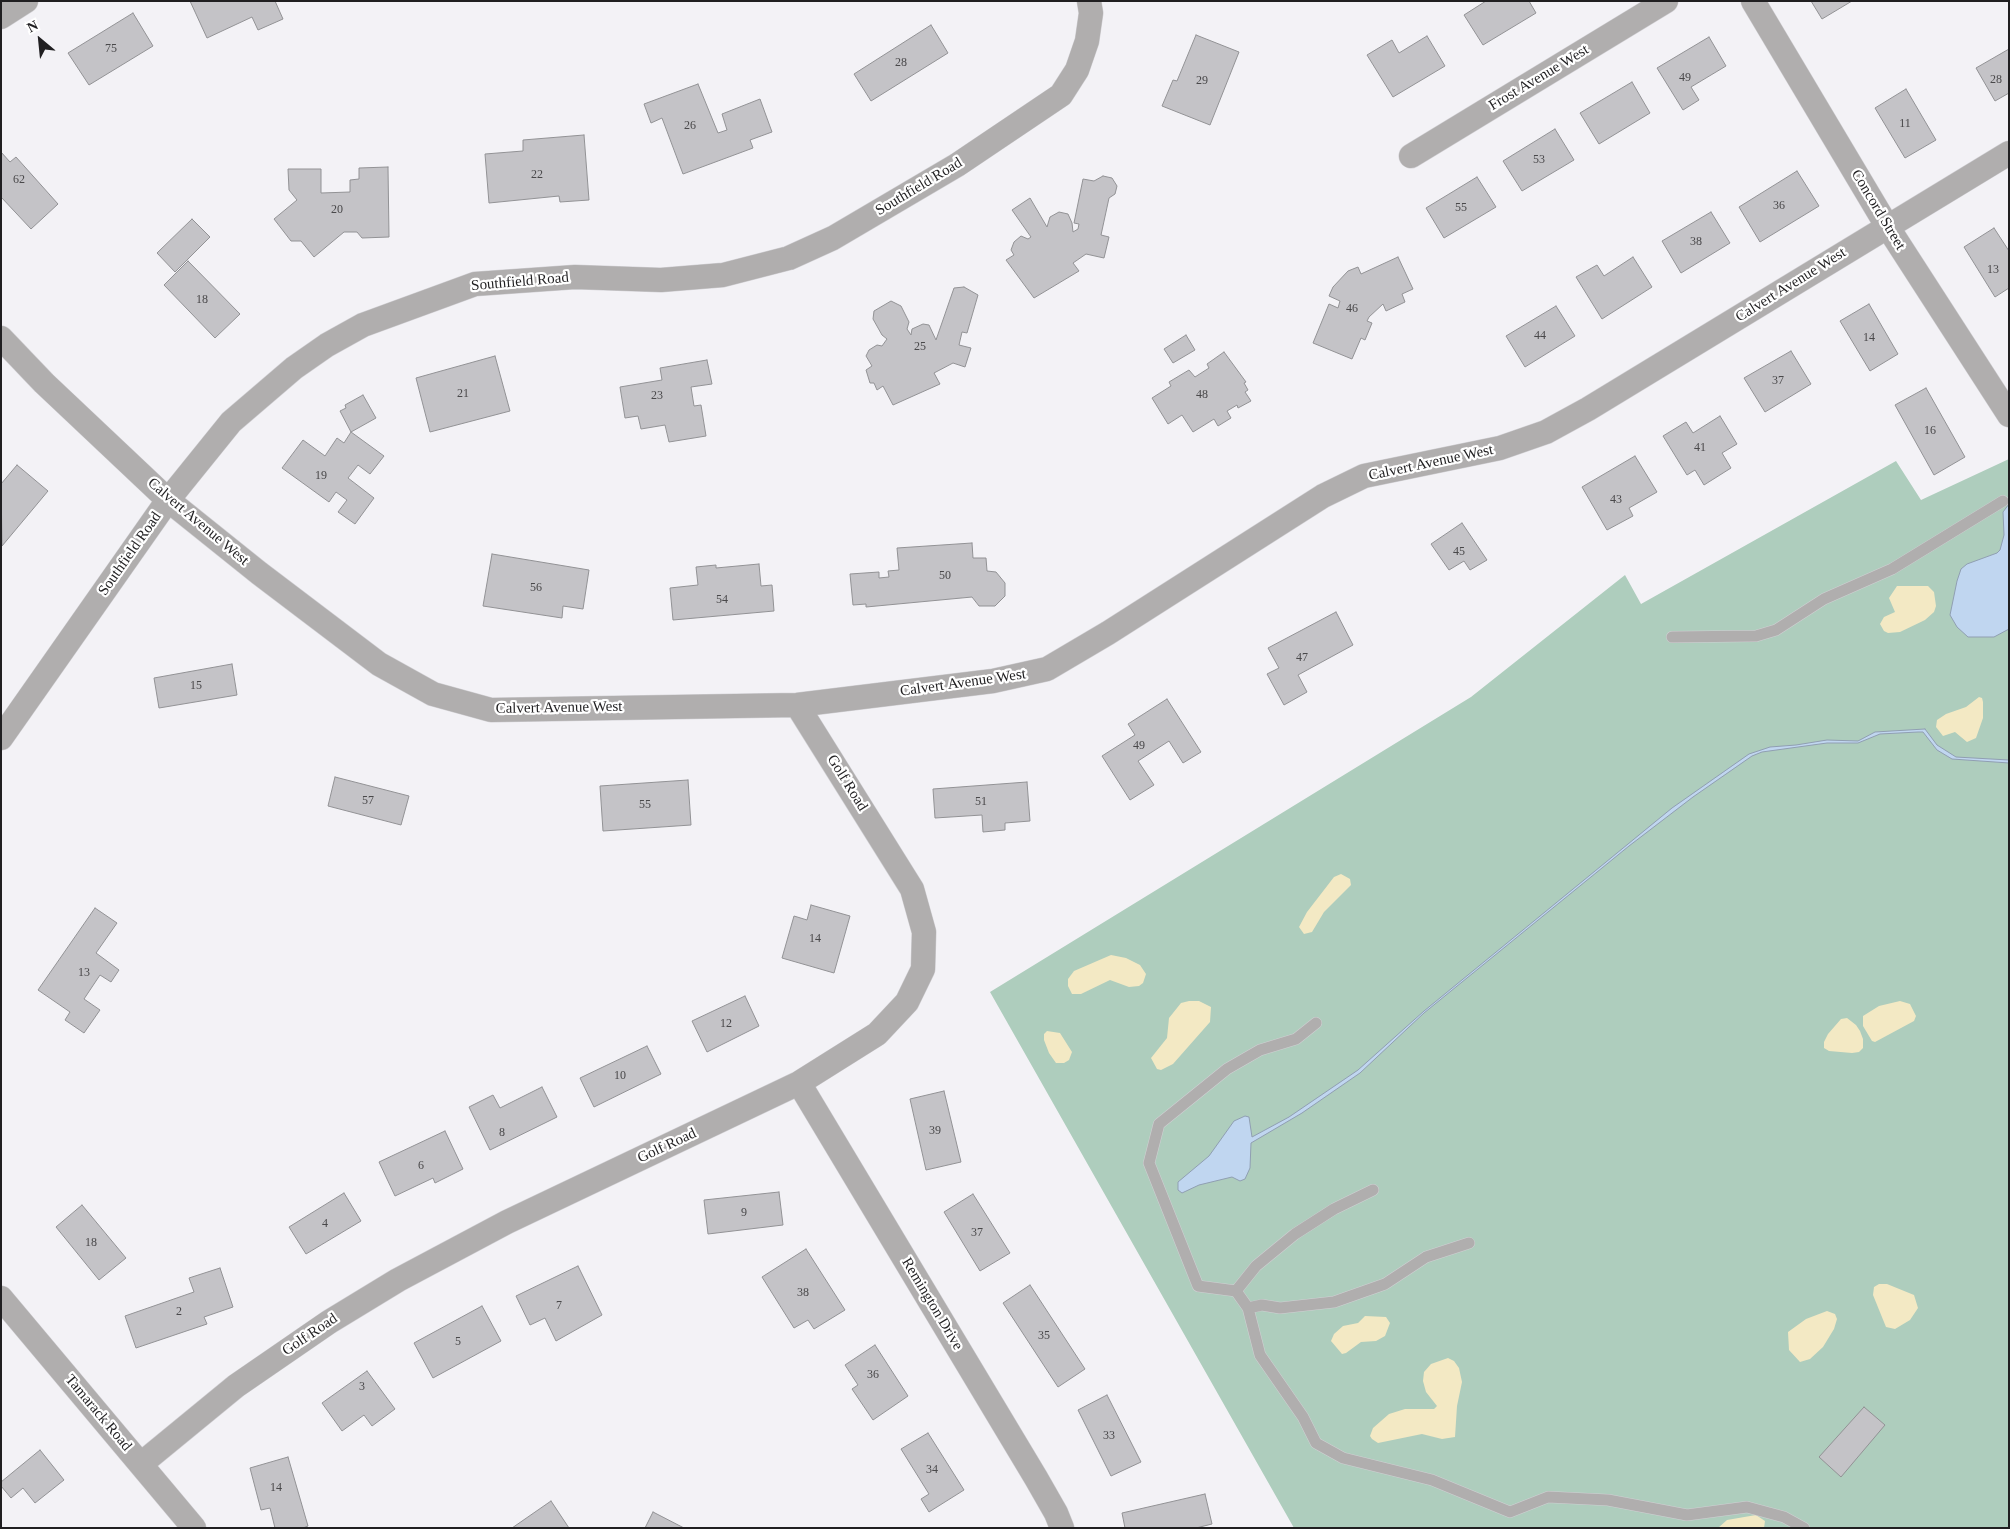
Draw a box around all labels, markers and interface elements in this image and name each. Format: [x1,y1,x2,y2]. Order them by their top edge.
north arrow [15,15,65,65]
text: N [25,17,41,35]
street label: Frost Avenue West [1486,41,1592,115]
house number: 75 [105,42,117,56]
house number: 28 [895,56,907,70]
house number: 49 [1679,71,1691,85]
house number: 28 [1990,73,2002,87]
house number: 29 [1196,74,1208,88]
house number: 11 [1899,117,1911,131]
house number: 26 [684,119,696,133]
house number: 53 [1533,153,1545,167]
street label: Southfield Road [872,154,966,220]
street label: Concord Street [1847,167,1909,253]
house number: 22 [531,168,543,182]
house number: 62 [13,173,25,187]
house number: 36 [1773,199,1785,213]
house number: 55 [1455,201,1467,215]
house number: 20 [331,203,343,217]
house number: 38 [1690,235,1702,249]
street label: Calvert Avenue West [1732,244,1850,326]
house number: 13 [1987,263,1999,277]
street label: Southfield Road [470,269,570,295]
house number: 18 [196,293,208,307]
house number: 46 [1346,302,1358,316]
house number: 44 [1534,329,1546,343]
house number: 14 [1863,331,1875,345]
house number: 25 [914,340,926,354]
house number: 37 [1772,374,1784,388]
house number: 21 [457,387,469,401]
house number: 48 [1196,388,1208,402]
house number: 23 [651,389,663,403]
house number: 16 [1924,424,1936,438]
street label: Calvert Avenue West [1367,441,1495,485]
house number: 41 [1694,441,1706,455]
house number: 19 [315,469,327,483]
street label: Calvert Avenue West [144,474,252,570]
house number: 43 [1610,493,1622,507]
street label: Southfield Road [95,509,165,599]
house number: 45 [1453,545,1465,559]
house number: 50 [939,569,951,583]
house number: 56 [530,581,542,595]
house number: 54 [716,593,728,607]
house number: 47 [1296,651,1308,665]
street label: Calvert Avenue West [899,665,1027,701]
house number: 15 [190,679,202,693]
street label: Calvert Avenue West [495,698,623,718]
house number: 49 [1133,739,1145,753]
street label: Golf Road [823,752,871,814]
house number: 57 [362,794,374,808]
house number: 51 [975,795,987,809]
house number: 55 [639,798,651,812]
house number: 14 [809,932,821,946]
house number: 13 [78,966,90,980]
house number: 12 [720,1017,732,1031]
house number: 10 [614,1069,626,1083]
house number: 39 [929,1124,941,1138]
street label: Golf Road [635,1125,699,1167]
house number: 8 [499,1126,505,1140]
house number: 6 [418,1159,424,1173]
house number: 9 [741,1206,747,1220]
house number: 4 [322,1217,328,1231]
house number: 37 [971,1226,983,1240]
house number: 18 [85,1236,97,1250]
street label: Remington Drive [897,1255,967,1353]
house number: 38 [797,1286,809,1300]
house number: 7 [556,1299,562,1313]
house number: 2 [176,1305,182,1319]
street label: Golf Road [279,1310,341,1360]
house number: 35 [1038,1329,1050,1343]
house number: 5 [455,1335,461,1349]
house number: 36 [867,1368,879,1382]
street label: Tamarack Road [61,1371,135,1455]
house number: 3 [359,1380,365,1394]
house number: 33 [1103,1429,1115,1443]
house number: 34 [926,1463,938,1477]
house number: 14 [270,1481,282,1495]

